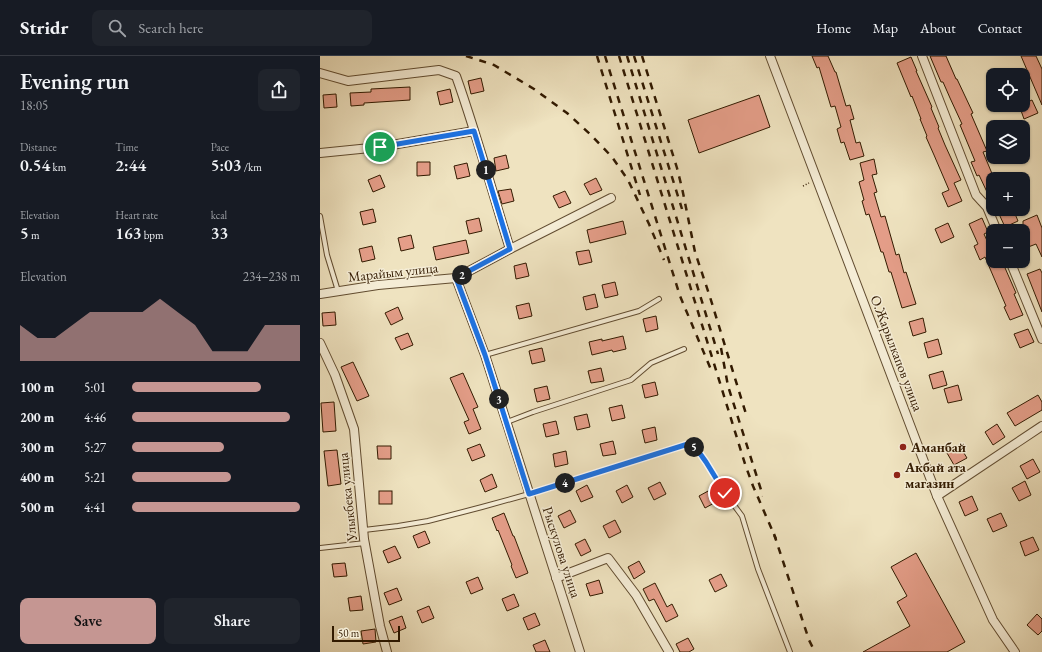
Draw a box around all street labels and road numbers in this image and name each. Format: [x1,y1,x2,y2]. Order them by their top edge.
street label: Марайым улица [347,258,439,286]
street label: О.Жарылкапов улица [867,292,928,414]
street label: Улыкбека улица [333,451,361,543]
street label: Рыскулова улица [539,504,585,600]

